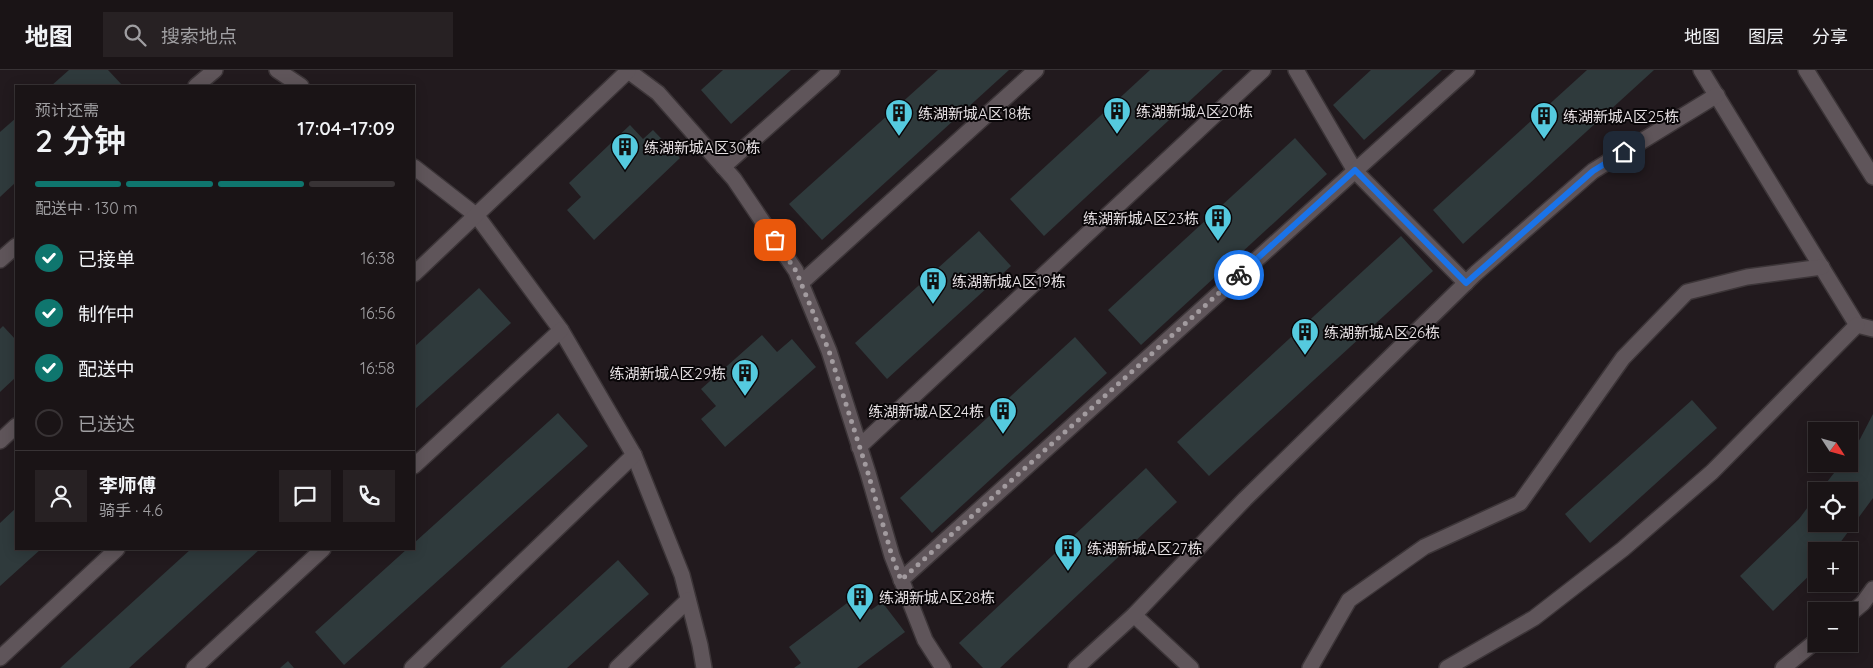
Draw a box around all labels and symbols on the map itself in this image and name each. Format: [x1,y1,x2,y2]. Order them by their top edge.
building icon: 练湖新城A区20栋 [1102,96,1132,135]
building icon: 练湖新城A区18栋 [884,98,914,137]
building icon: 练湖新城A区25栋 [1529,101,1559,140]
place label: 练湖新城A区20栋 [1136,102,1253,121]
place label: 练湖新城A区18栋 [918,104,1031,123]
place label: 练湖新城A区25栋 [1563,107,1679,126]
pin [1603,131,1645,173]
building icon: 练湖新城A区30栋 [610,132,640,171]
place label: 练湖新城A区30栋 [644,138,761,157]
building icon: 练湖新城A区23栋 [1203,203,1233,242]
place label: 练湖新城A区23栋 [1083,209,1199,228]
pin [754,219,796,261]
courier [1214,250,1264,300]
building icon: 练湖新城A区19栋 [918,266,948,305]
place label: 练湖新城A区19栋 [952,272,1066,291]
building icon: 练湖新城A区26栋 [1290,317,1320,356]
place label: 练湖新城A区26栋 [1324,323,1440,342]
building icon: 练湖新城A区29栋 [730,358,760,397]
place label: 练湖新城A区29栋 [610,364,726,383]
building icon: 练湖新城A区24栋 [988,396,1018,435]
place label: 练湖新城A区24栋 [868,402,984,421]
north arrow [1808,422,1858,472]
building icon: 练湖新城A区27栋 [1053,533,1083,572]
place label: 练湖新城A区27栋 [1087,539,1202,558]
building icon: 练湖新城A区28栋 [845,582,875,621]
place label: 练湖新城A区28栋 [879,588,995,607]

